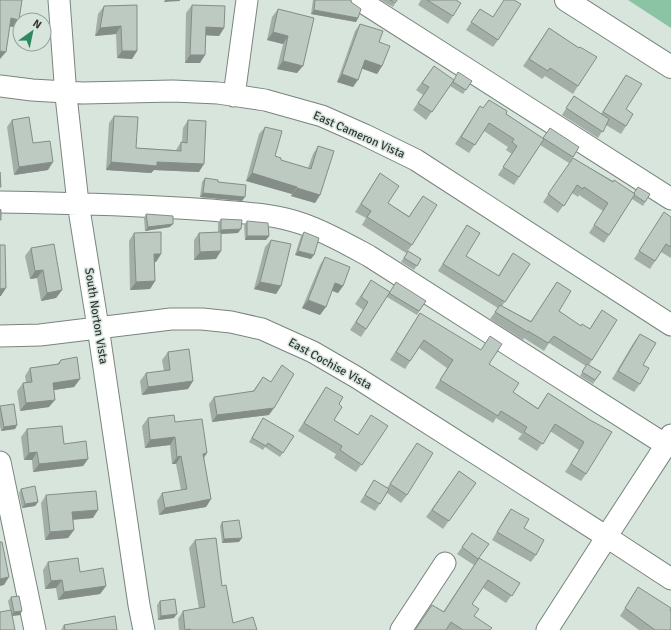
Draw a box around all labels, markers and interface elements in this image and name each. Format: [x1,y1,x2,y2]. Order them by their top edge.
north arrow [12,12,52,52]
text: N [30,16,44,32]
street label: East Cameron Vista [311,108,407,162]
street label: South Norton Vista [81,267,111,365]
street label: East Cochise Vista [286,335,374,393]

